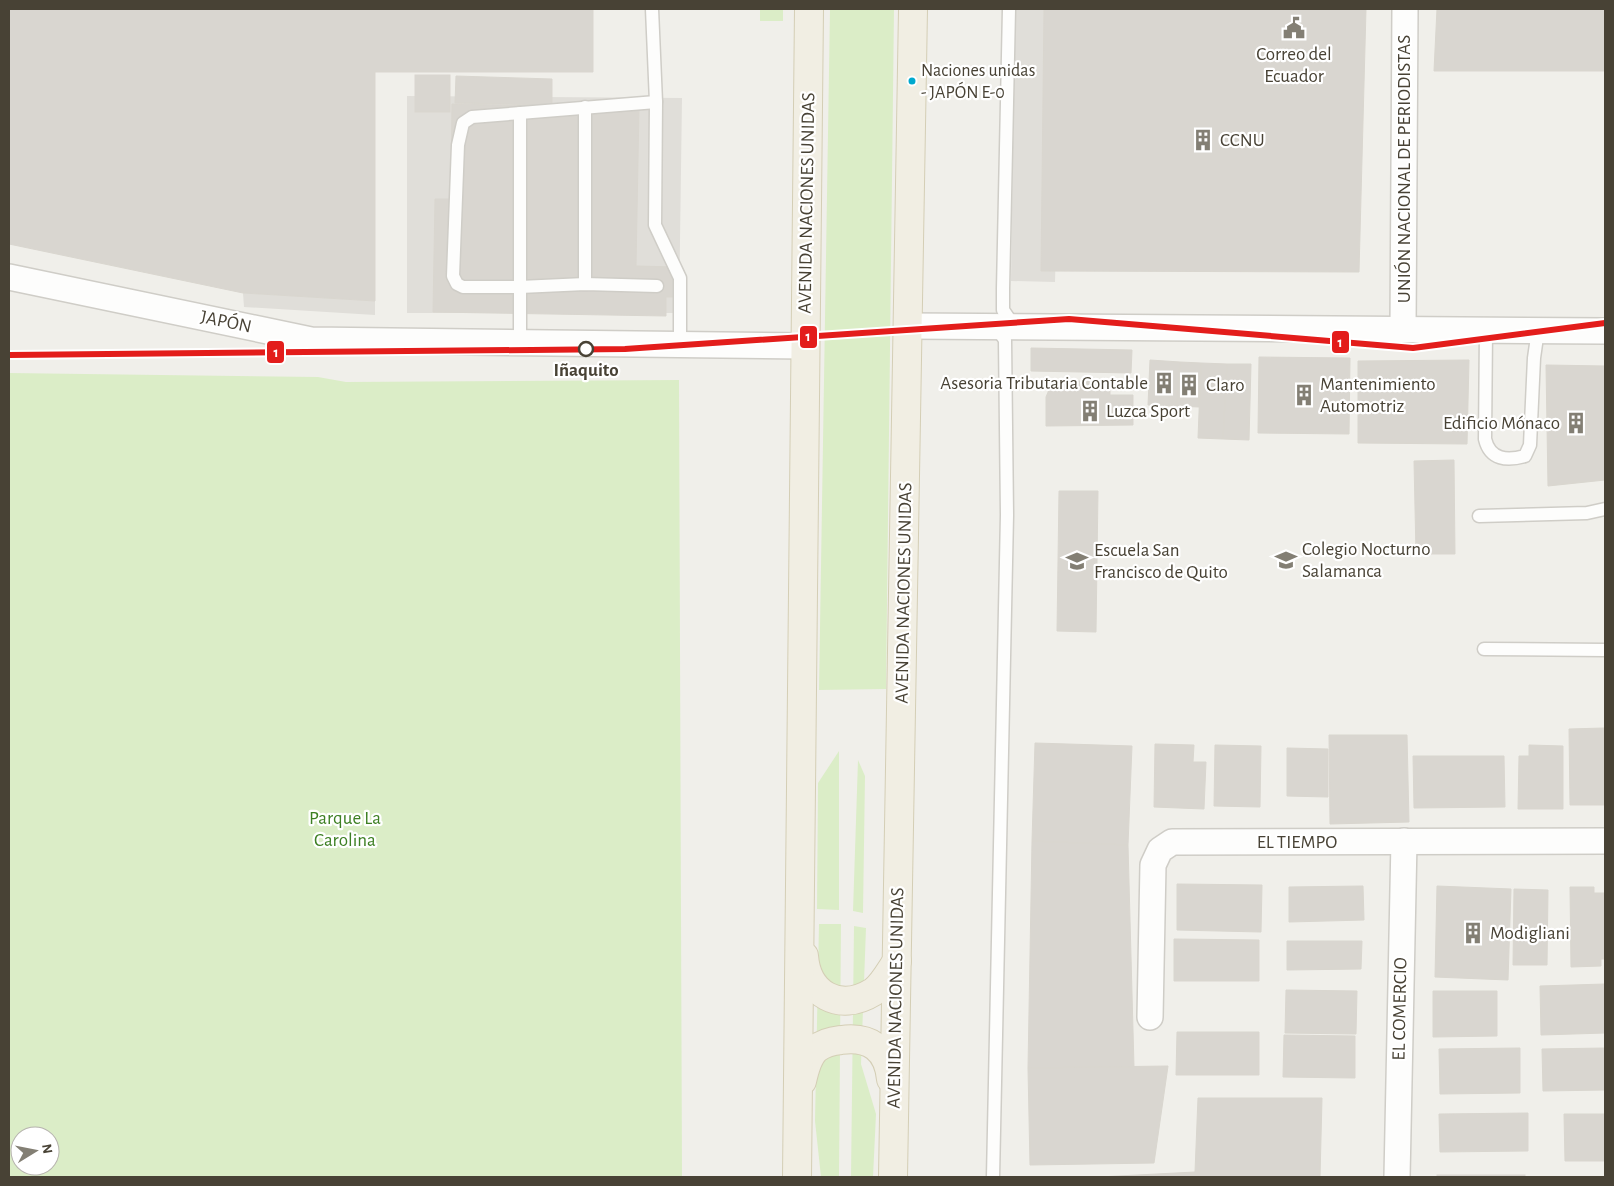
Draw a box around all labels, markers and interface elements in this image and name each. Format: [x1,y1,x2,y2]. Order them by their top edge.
public building icon: Correo del Ecuador [1281,15,1307,41]
street label: UNIÓN NACIONAL DE PERIODISTAS [1393,35,1414,303]
place label: Correo del Ecuador [1256,45,1332,86]
place label: Naciones unidas - JAPÓN E-0 [921,62,1035,102]
marker: Naciones unidas - JAPÓN E-0 [907,76,917,86]
street label: AVENIDA NACIONES UNIDAS [796,92,818,314]
building icon: CCNU [1190,127,1216,153]
place label: CCNU [1220,131,1265,150]
street label: JAPÓN [199,305,254,337]
line badge: 1 [799,325,818,349]
text: 1 [805,330,811,344]
line badge: 1 [1331,330,1350,354]
text: 1 [1337,336,1343,350]
line badge: 1 [266,340,285,364]
marker: Iñaquito [578,341,594,357]
text: 1 [273,346,279,360]
place label: Iñaquito [553,361,619,380]
building icon: Asesoria Tributaria Contable [1151,370,1177,396]
building icon: Claro [1176,372,1202,398]
place label: Asesoria Tributaria Contable [940,374,1148,393]
place label: Mantenimiento Automotriz [1320,375,1436,416]
place label: Claro [1206,376,1245,395]
building icon: Mantenimiento Automotriz [1291,382,1317,408]
building icon: Luzca Sport [1077,398,1103,424]
place label: Luzca Sport [1106,402,1190,421]
building icon: Edificio Mónaco [1563,410,1589,436]
place label: Edificio Mónaco [1443,414,1560,433]
street label: AVENIDA NACIONES UNIDAS [893,482,915,704]
place label: Colegio Nocturno Salamanca [1302,540,1430,581]
place label: Escuela San Francisco de Quito [1094,541,1228,582]
school or university icon: Colegio Nocturno Salamanca [1273,547,1299,573]
school or university icon: Escuela San Francisco de Quito [1064,548,1090,574]
park label: Parque La Carolina [309,809,381,850]
street label: EL TIEMPO [1257,833,1337,852]
street label: AVENIDA NACIONES UNIDAS [885,887,907,1109]
building icon: Modigliani [1460,920,1486,946]
place label: Modigliani [1490,924,1570,943]
street label: EL COMERCIO [1390,957,1410,1061]
north arrow [10,1126,60,1176]
text: N [39,1143,55,1155]

